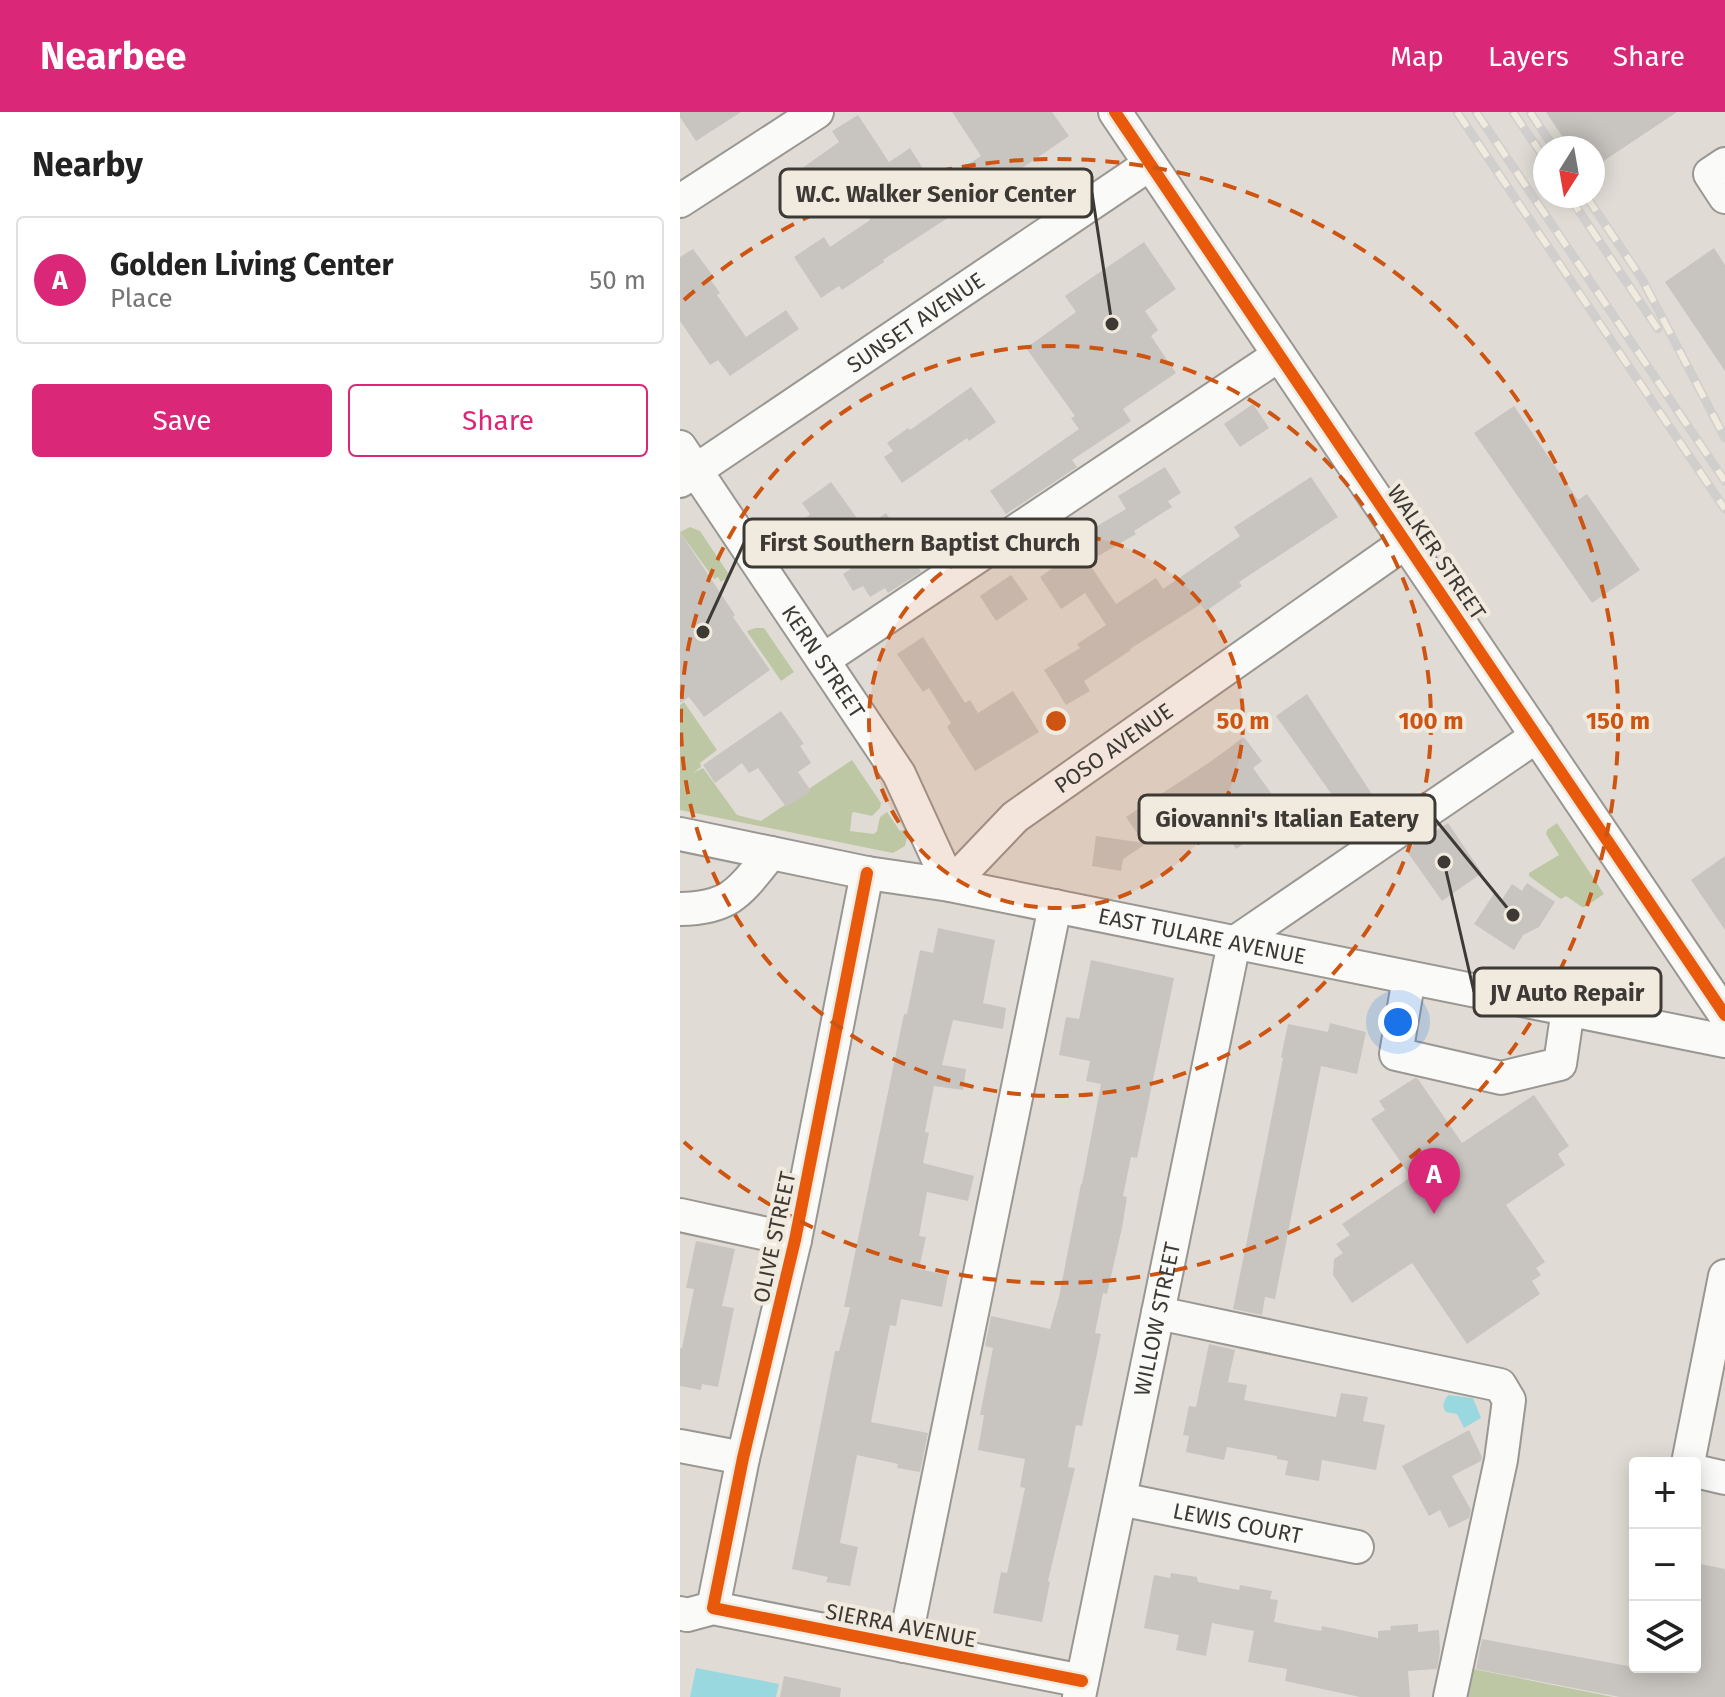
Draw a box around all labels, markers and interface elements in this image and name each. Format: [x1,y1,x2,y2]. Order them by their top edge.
text: Nearbee [40,33,187,79]
text: Map [1390,40,1444,73]
text: Layers [1488,40,1569,73]
text: Share [1613,40,1685,73]
north arrow [1533,136,1605,208]
text: Nearby [32,144,143,185]
callout: W.C. Walker Senior Center [780,169,1092,217]
text: W.C. Walker Senior Center [796,180,1077,208]
text: Golden Living Center [110,247,393,283]
text: A [52,265,68,296]
text: 50 m [589,265,646,296]
street label: SUNSET AVENUE [842,267,990,379]
text: Place [110,283,173,314]
button: Save [32,384,332,457]
button: Share [348,384,648,457]
street label: WALKER STREET [1382,480,1492,625]
callout: First Southern Baptist Church [744,519,1096,567]
text: First Southern Baptist Church [760,529,1080,557]
street label: KERN STREET [776,600,871,724]
street label: POSO AVENUE [1049,697,1178,799]
centre of rings [1042,707,1070,735]
text: 50 m [1217,707,1269,735]
text: 100 m [1398,707,1464,735]
text: 150 m [1586,707,1650,735]
callout: Giovanni's Italian Eatery [1139,795,1435,843]
text: Giovanni's Italian Eatery [1155,805,1419,833]
street label: EAST TULARE AVENUE [1096,902,1308,970]
callout: JV Auto Repair [1474,968,1661,1016]
text: JV Auto Repair [1489,979,1645,1007]
your location [1378,1002,1418,1042]
pin: A [1408,1148,1460,1214]
street label: OLIVE STREET [747,1168,802,1305]
street label: WILLOW STREET [1128,1239,1186,1398]
map controls [1629,1457,1701,1673]
button: + [1629,1457,1701,1529]
street label: LEWIS COURT [1171,1497,1305,1550]
button: − [1629,1529,1701,1601]
street label: SIERRA AVENUE [823,1598,979,1653]
button: layers [1629,1601,1701,1673]

